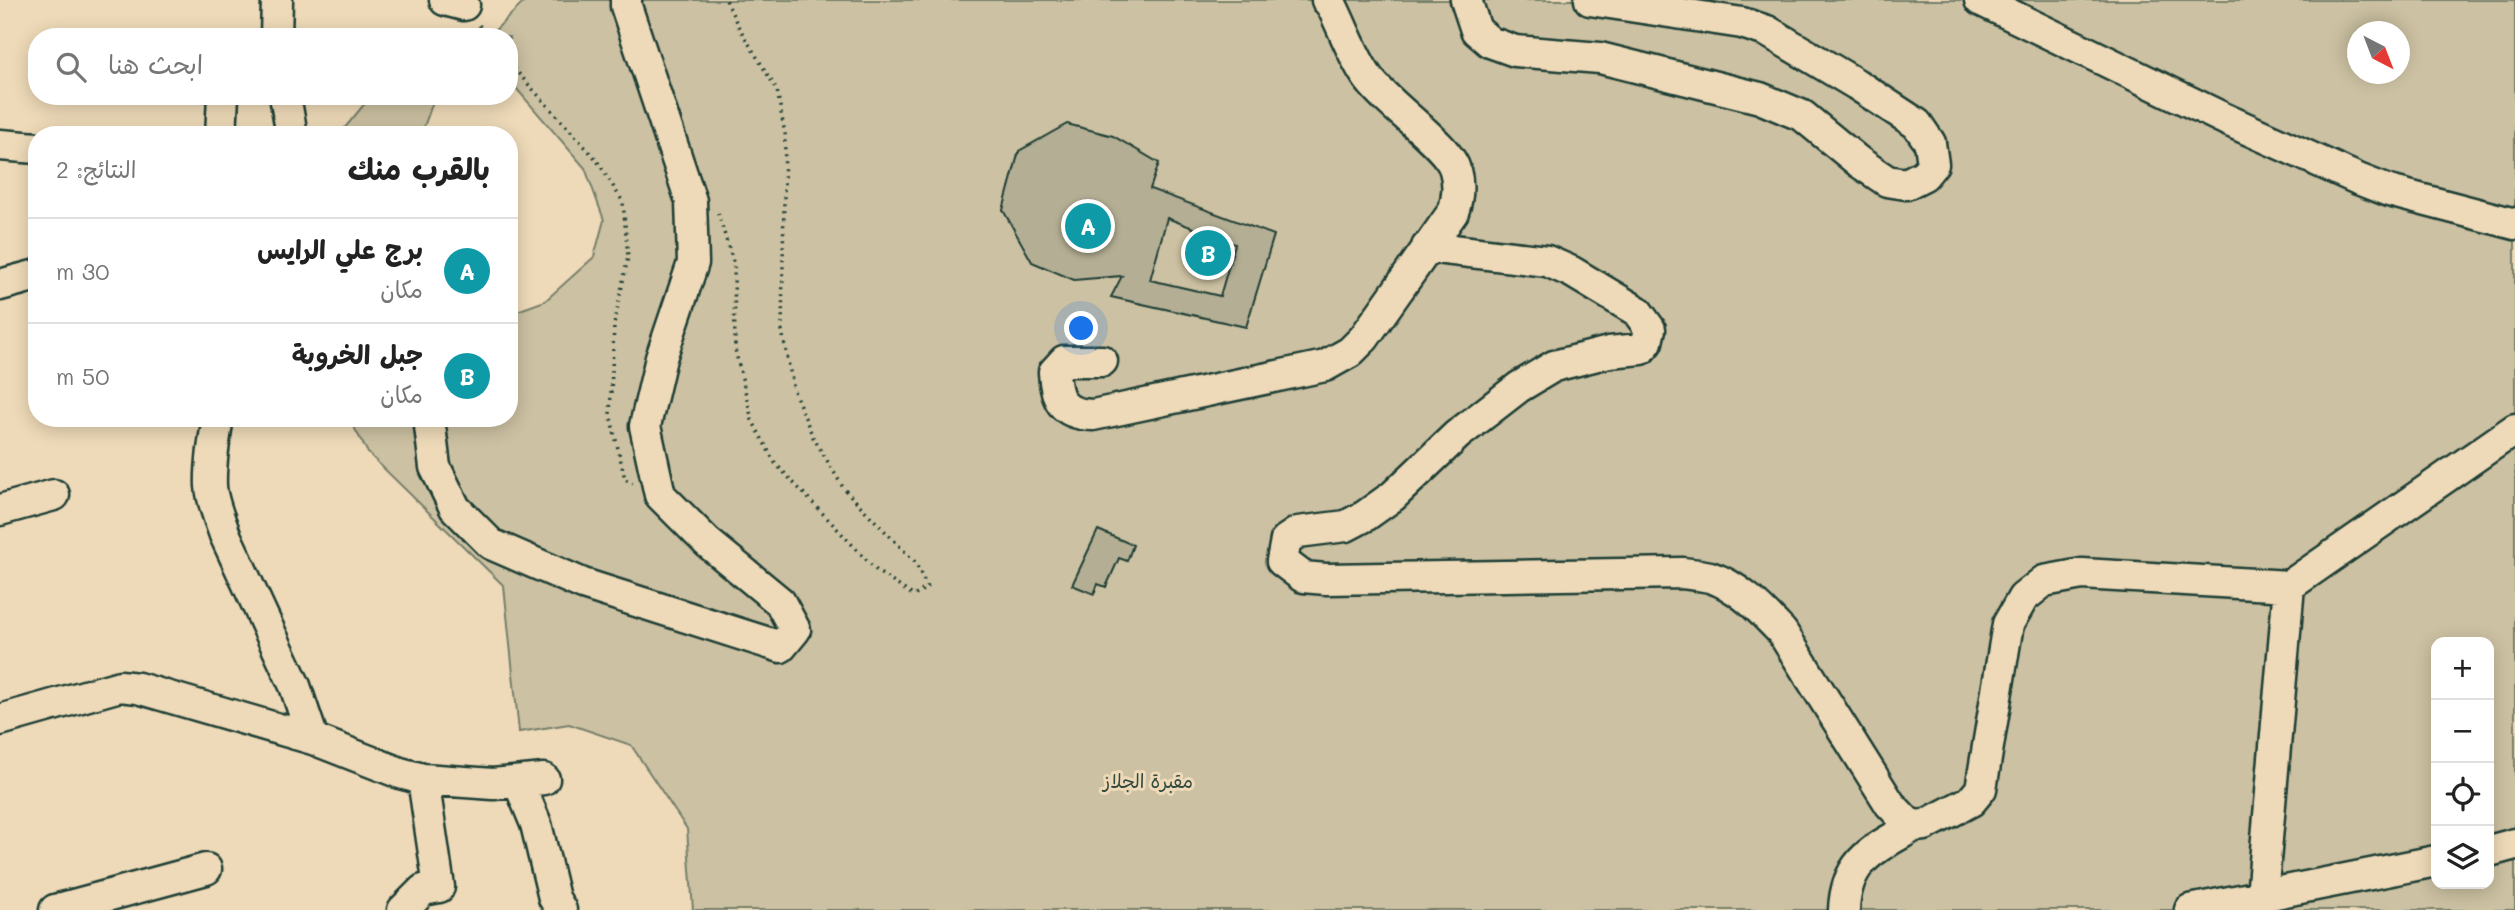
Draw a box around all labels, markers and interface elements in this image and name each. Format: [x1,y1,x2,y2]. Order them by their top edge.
north arrow [2347,21,2410,84]
search box [28,28,518,105]
text: ابحث هنا [108,47,203,81]
icon: search [52,48,90,86]
text: بالقرب منك [348,148,490,188]
text: النتائج: 2 [56,154,136,184]
pin: A [1065,200,1111,252]
pin: B [1185,227,1231,279]
text: برج علي الرايس [257,232,423,266]
text: 30 m [56,256,109,286]
text: A [459,256,475,286]
text: مكان [380,274,423,304]
your location [1064,311,1098,345]
text: جبل الخروبة [292,337,423,371]
text: 50 m [56,361,109,391]
text: B [459,361,475,391]
text: مكان [380,379,423,409]
map controls [2431,637,2494,889]
button: + [2431,637,2494,700]
button: − [2431,700,2494,763]
button: locate [2431,763,2494,826]
park label: مقبرة الجلاز [1101,768,1193,793]
button: layers [2431,826,2494,889]

